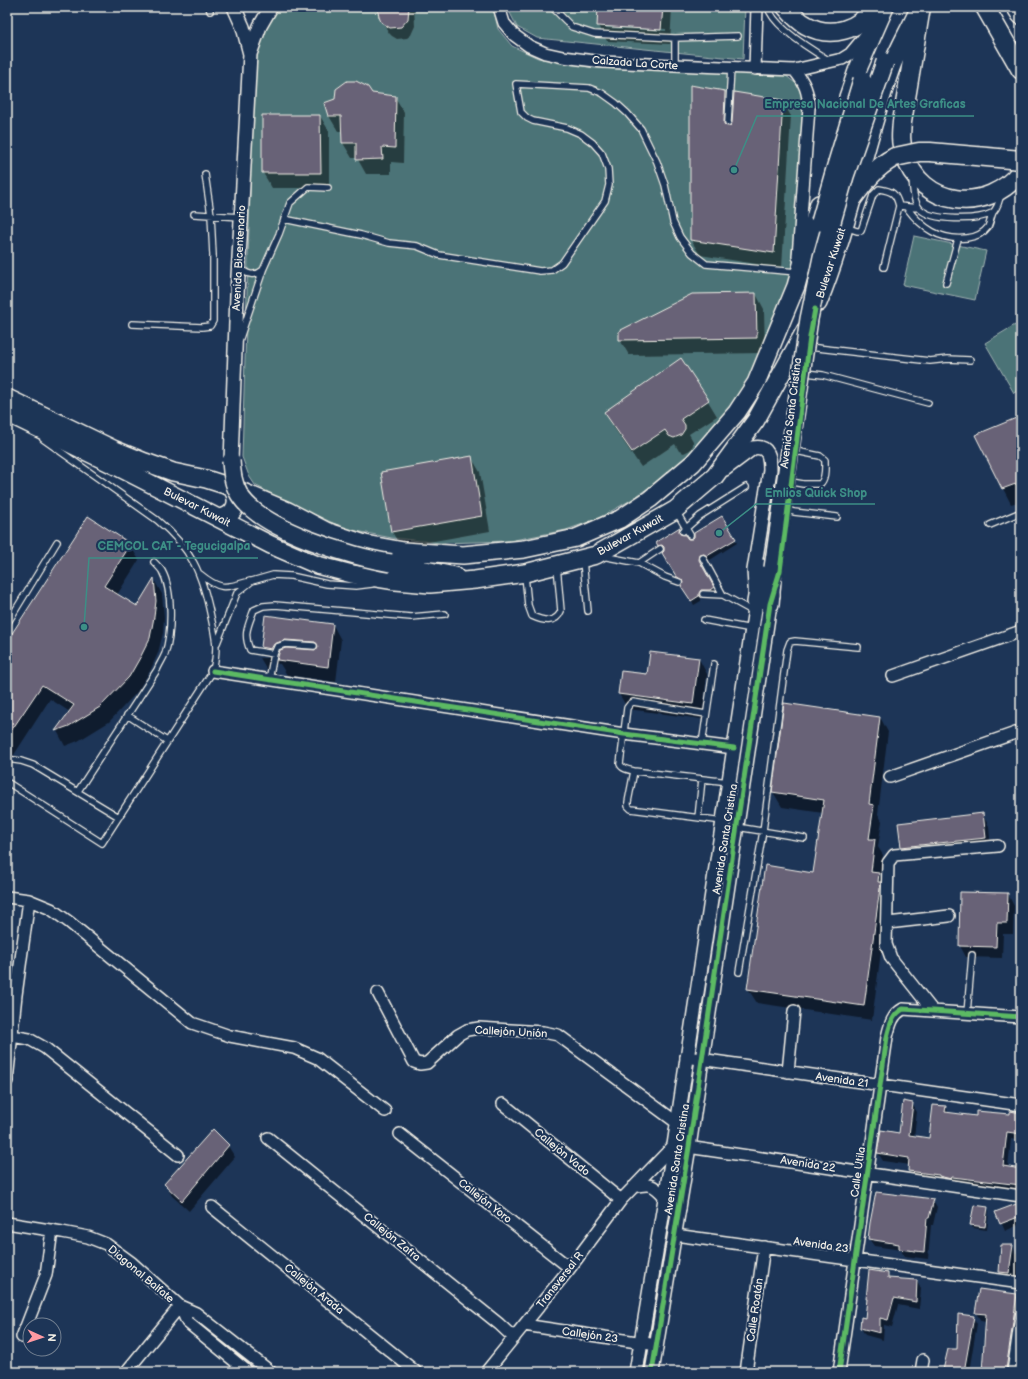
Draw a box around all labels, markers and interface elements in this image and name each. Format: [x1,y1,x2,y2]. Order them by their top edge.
street label: Calzada La Corte [592,54,679,73]
callout: Empresa Nacional De Artes Graficas [757,92,974,116]
text: Empresa Nacional De Artes Graficas [764,97,966,112]
street label: Avenida Bicentenario [230,205,248,311]
street label: Bulevar Kuwait [813,226,849,300]
street label: Avenida Santa Cristina [778,357,804,469]
callout: Emlios Quick Shop [756,480,875,504]
street label: Bulevar Kuwait [161,485,233,530]
text: Emlios Quick Shop [765,486,867,501]
street label: Bulevar Kuwait [595,511,666,558]
callout: CEMCOL CAT - Tegucigalpa [89,534,258,558]
text: CEMCOL CAT - Tegucigalpa [97,539,251,554]
street label: Avenida Santa Cristina [710,783,740,895]
street label: Callejón Unión [474,1024,548,1040]
street label: Avenida 21 [815,1070,869,1090]
street label: Avenida Santa Cristina [662,1103,692,1215]
street label: Callejón Vado [532,1126,592,1178]
street label: Calle Utila [848,1146,868,1198]
street label: Avenida 22 [780,1153,837,1175]
street label: Callejón Yoro [456,1176,514,1226]
street label: Callejón Zafra [361,1210,423,1264]
street label: Avenida 23 [793,1235,850,1255]
street label: Diagonal Balfate [105,1243,177,1306]
street label: Transversal R [534,1249,586,1311]
street label: Callejón Arada [282,1261,346,1317]
street label: Calle Roatán [744,1277,766,1343]
north arrow [22,1317,62,1357]
street label: Callejón 23 [561,1325,619,1345]
text: N [45,1333,58,1342]

